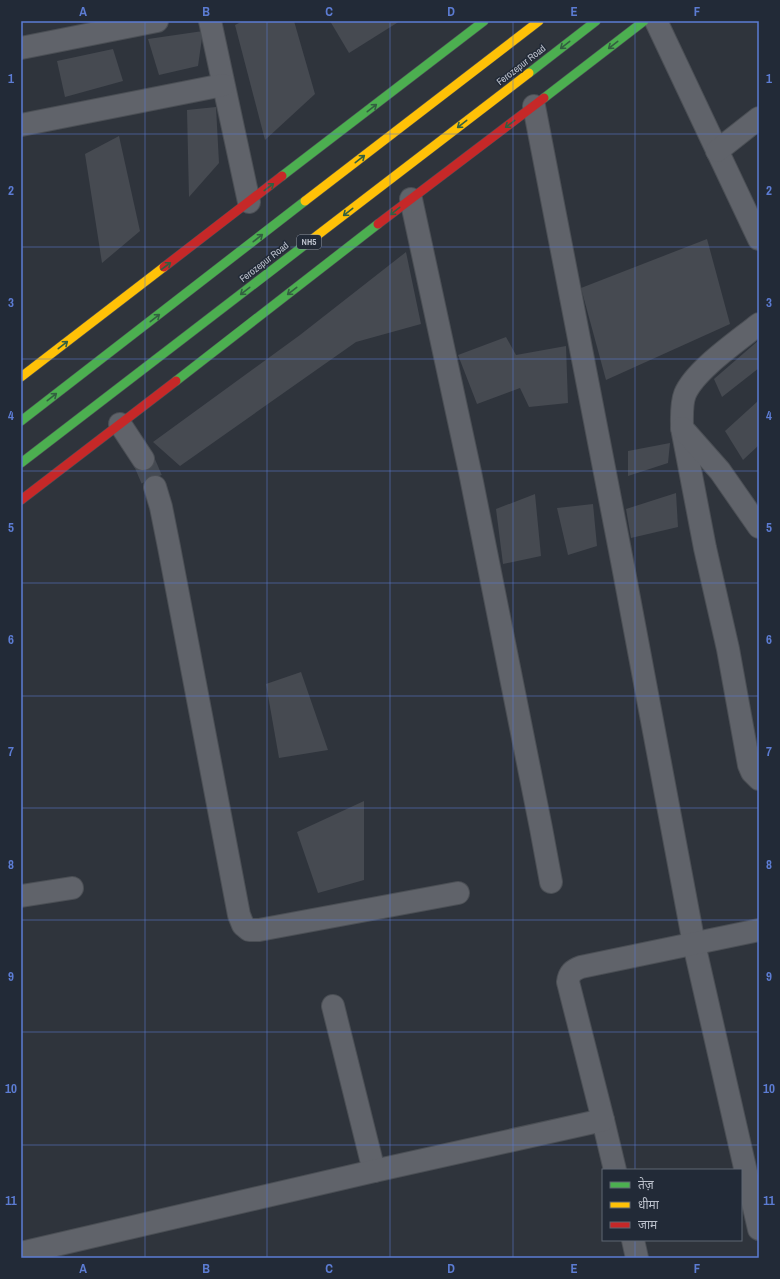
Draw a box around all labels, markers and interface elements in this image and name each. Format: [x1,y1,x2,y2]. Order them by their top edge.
text: A [79,3,87,20]
text: B [202,3,210,20]
text: C [325,3,333,20]
text: D [447,3,455,20]
text: E [570,3,578,20]
text: F [694,3,701,20]
one-way arrow [560,40,571,49]
one-way arrow [607,41,618,49]
street label: Ferozepur Road [494,42,548,88]
text: 1 [8,70,14,87]
text: 1 [766,70,772,87]
one-way arrow [367,103,378,112]
one-way arrow [457,120,468,128]
one-way arrow [504,120,515,128]
one-way arrow [355,154,366,163]
text: 2 [8,182,14,199]
one-way arrow [264,182,275,191]
text: 2 [766,182,772,199]
one-way arrow [343,207,354,216]
one-way arrow [389,207,400,215]
one-way arrow [252,234,263,243]
road number: NH5 [297,235,321,249]
street label: Ferozepur Road [237,239,291,285]
one-way arrow [160,261,171,270]
one-way arrow [287,286,298,295]
one-way arrow [239,287,250,295]
text: 3 [8,294,14,311]
text: 3 [766,294,772,311]
one-way arrow [149,313,160,322]
one-way arrow [57,340,68,349]
one-way arrow [46,393,57,401]
text: 4 [8,407,14,424]
text: 4 [766,407,772,424]
text: 5 [8,519,14,536]
text: 5 [766,519,772,536]
text: 6 [8,631,14,648]
text: 6 [766,631,772,648]
text: 7 [8,743,14,760]
text: 7 [766,743,772,760]
text: 8 [8,856,14,873]
text: 8 [766,856,772,873]
text: 9 [8,968,14,985]
text: 9 [766,968,772,985]
text: 10 [5,1080,17,1097]
text: 10 [763,1080,775,1097]
legend [602,1169,742,1241]
text: तेज़ [638,1177,655,1193]
text: 11 [5,1192,17,1209]
text: 11 [763,1192,775,1209]
text: धीमा [638,1197,660,1213]
text: जाम [638,1217,658,1233]
text: A [79,1260,87,1277]
text: B [202,1260,210,1277]
text: C [325,1260,333,1277]
text: D [447,1260,455,1277]
text: E [570,1260,578,1277]
text: F [694,1260,701,1277]

